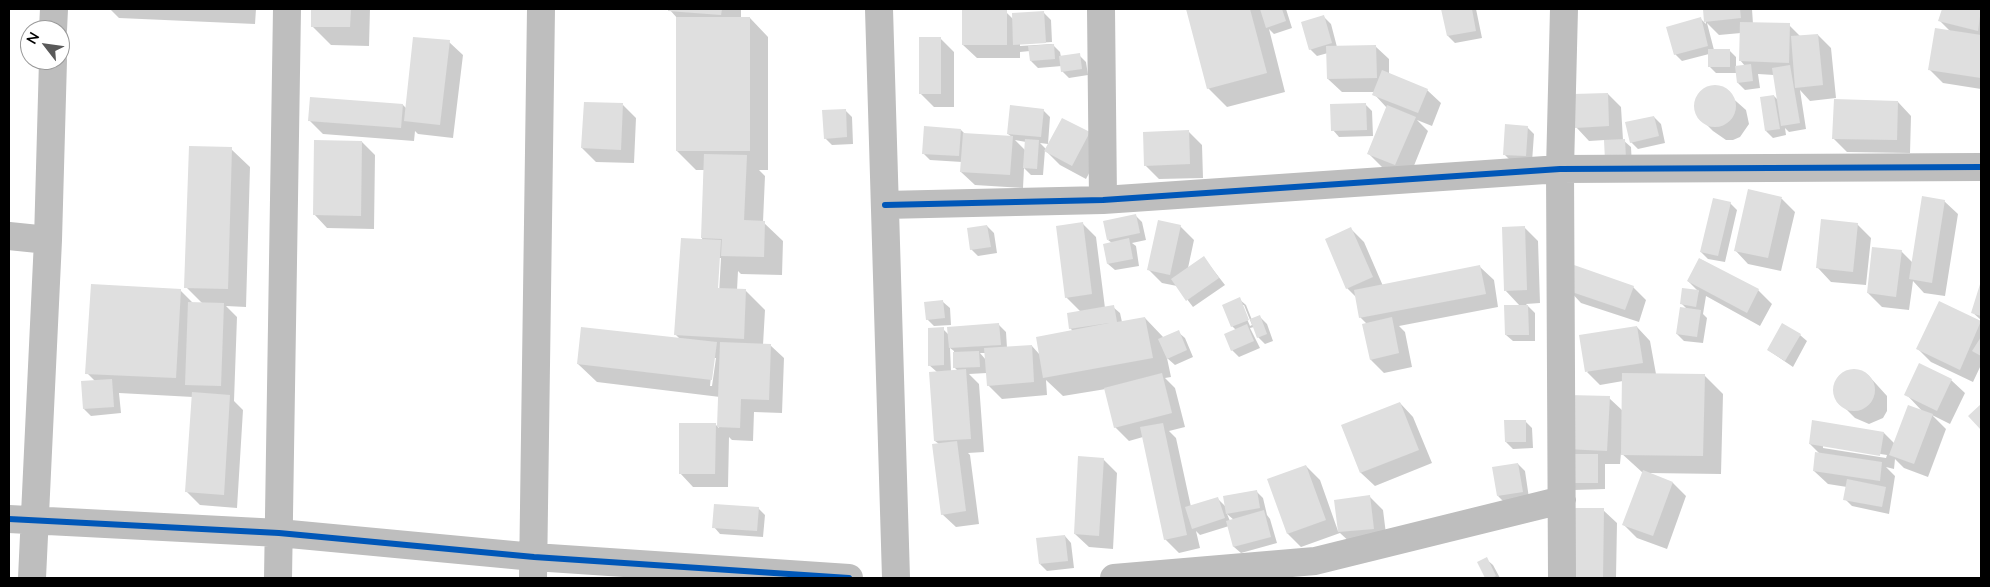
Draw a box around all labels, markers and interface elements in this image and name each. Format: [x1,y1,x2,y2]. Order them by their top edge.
north arrow [20,20,70,70]
text: N [22,29,42,47]

